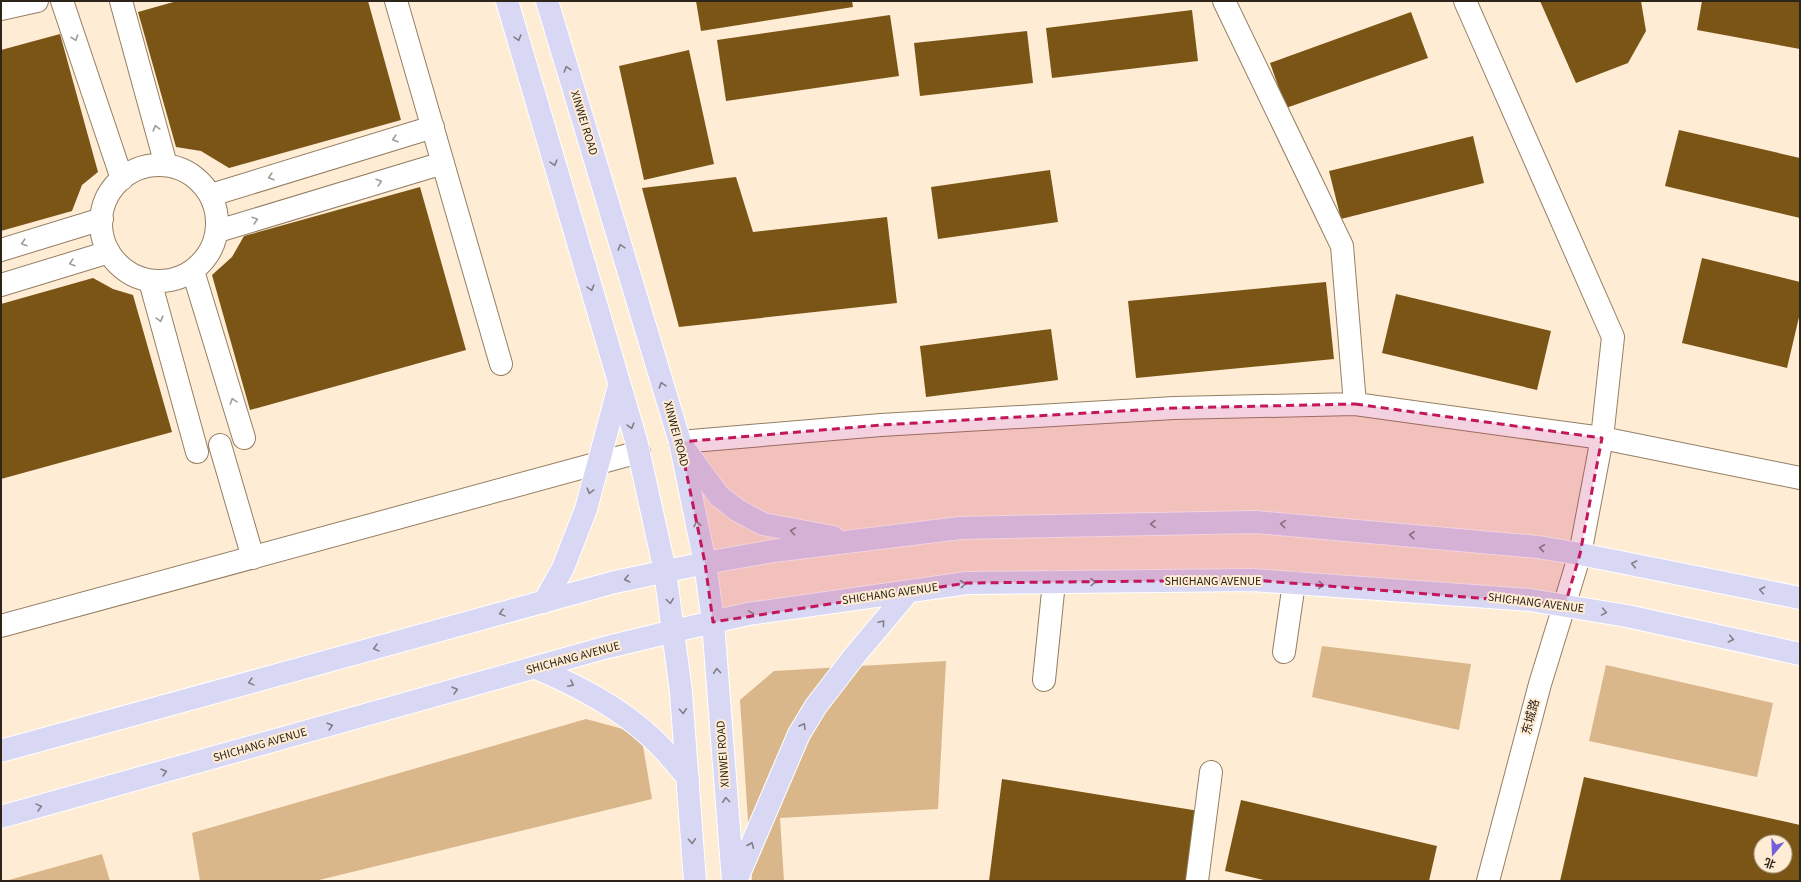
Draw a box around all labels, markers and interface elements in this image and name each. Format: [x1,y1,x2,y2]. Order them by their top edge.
one-way arrow [70,34,79,41]
one-way arrow [513,35,522,42]
one-way arrow [563,65,572,72]
street label: XINWEI ROAD [566,88,602,158]
one-way arrow [152,124,161,131]
one-way arrow [392,134,399,143]
one-way arrow [549,159,558,166]
one-way arrow [268,172,275,181]
one-way arrow [376,178,383,187]
one-way arrow [251,216,258,225]
one-way arrow [21,238,28,247]
one-way arrow [617,244,626,251]
one-way arrow [69,258,76,267]
one-way arrow [586,284,595,291]
one-way arrow [155,315,164,322]
one-way arrow [658,382,667,389]
one-way arrow [229,398,238,405]
street label: XINWEI ROAD [659,399,693,469]
one-way arrow [626,422,635,429]
one-way arrow [587,488,595,494]
one-way arrow [1150,520,1156,528]
one-way arrow [1280,520,1286,529]
one-way arrow [693,521,702,528]
one-way arrow [790,527,796,536]
one-way arrow [1409,531,1415,540]
one-way arrow [1539,544,1545,553]
one-way arrow [1631,561,1637,569]
street label: SHICHANG AVENUE [1165,573,1261,590]
one-way arrow [624,575,630,583]
one-way arrow [1090,578,1096,586]
street label: SHICHANG AVENUE [841,579,939,609]
one-way arrow [960,580,966,589]
one-way arrow [1318,580,1324,589]
one-way arrow [1759,586,1765,595]
street label: SHICHANG AVENUE [1487,589,1585,617]
one-way arrow [665,598,674,604]
one-way arrow [1600,607,1607,615]
one-way arrow [499,609,505,617]
one-way arrow [748,610,754,619]
one-way arrow [878,620,885,628]
one-way arrow [1727,634,1734,642]
street label: SHICHANG AVENUE [524,637,622,679]
one-way arrow [373,643,380,652]
one-way arrow [712,668,721,674]
one-way arrow [248,677,255,686]
one-way arrow [567,679,574,687]
one-way arrow [451,687,458,695]
street label: 东城路 [1518,697,1544,737]
one-way arrow [678,708,687,714]
street label: XINWEI ROAD [712,720,734,788]
one-way arrow [326,722,333,730]
street label: SHICHANG AVENUE [211,723,309,767]
one-way arrow [799,723,806,730]
one-way arrow [160,768,167,777]
one-way arrow [722,797,731,803]
one-way arrow [35,803,42,811]
north arrow [1753,834,1793,874]
one-way arrow [688,838,697,844]
one-way arrow [746,842,754,849]
text: 北 [1762,854,1778,872]

